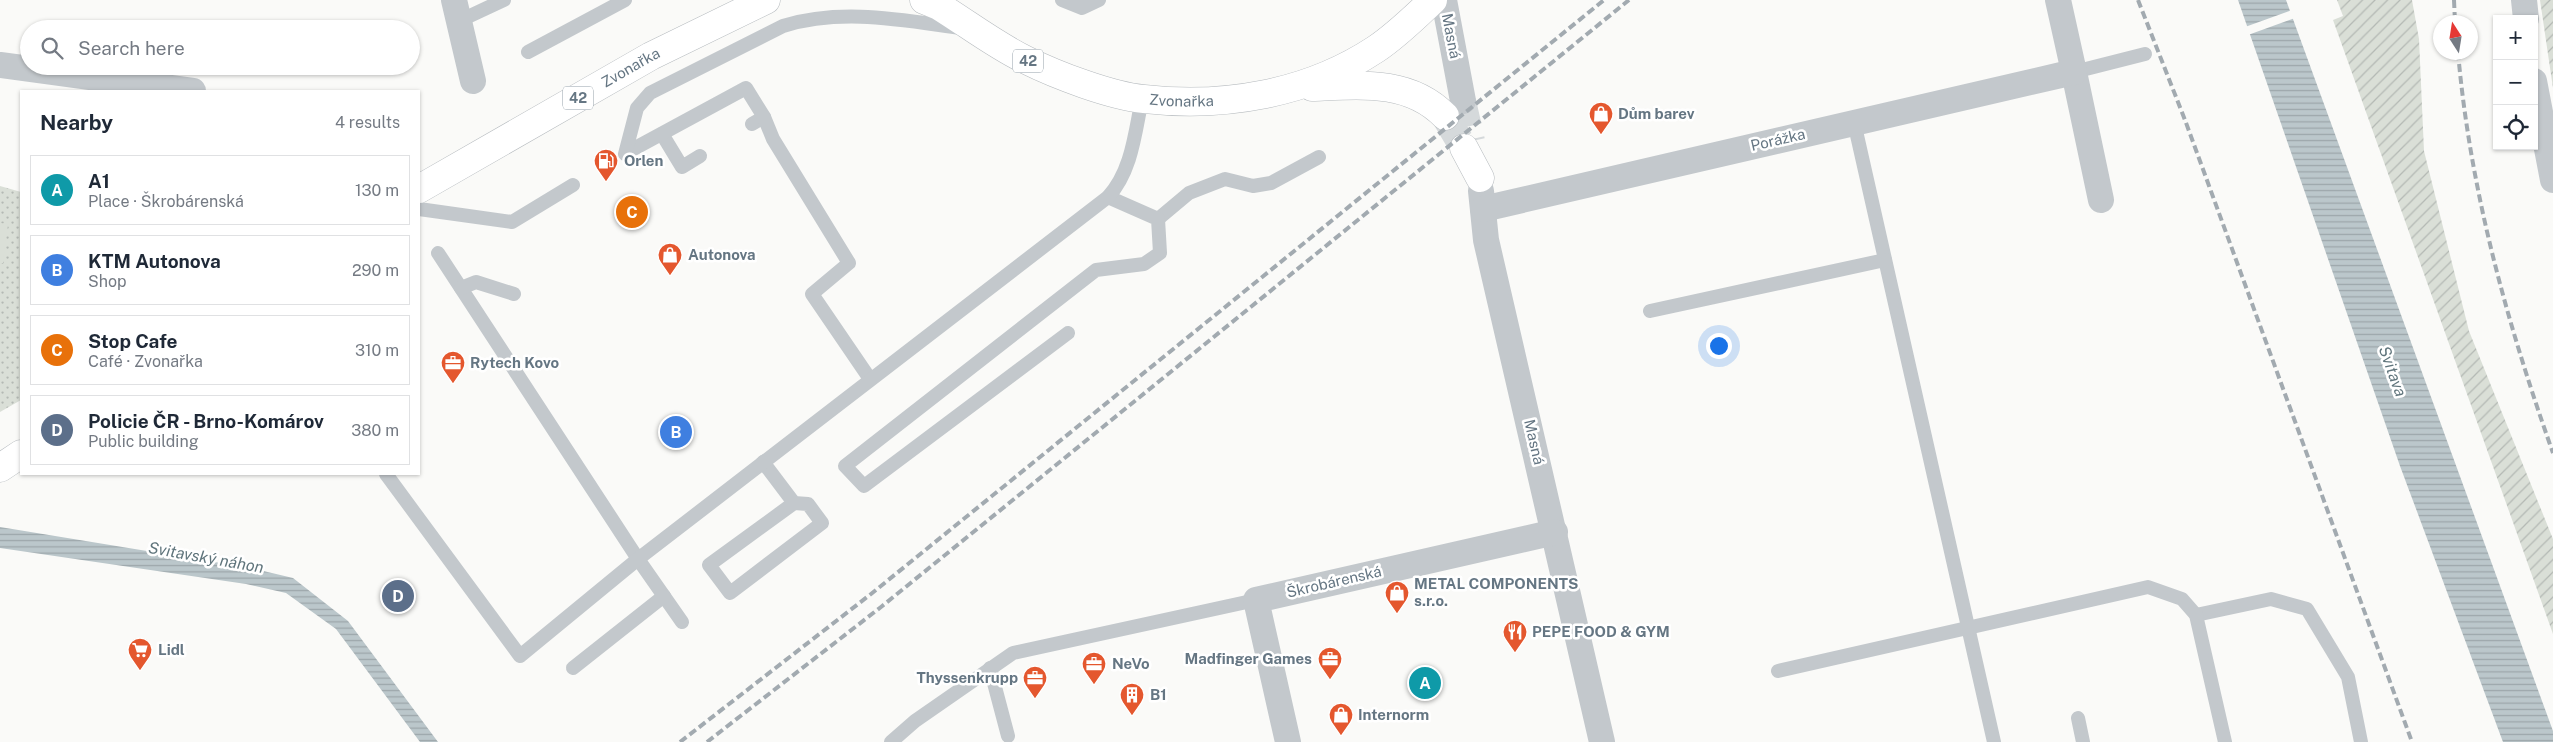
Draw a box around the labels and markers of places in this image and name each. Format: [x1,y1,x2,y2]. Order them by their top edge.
shop icon: Dům barev [1588,101,1614,135]
place label: Dům barev [1618,105,1695,122]
fuel station icon: Orlen [593,148,619,182]
place label: Orlen [624,152,664,169]
pin: C [616,193,648,231]
shop icon: Autonova [657,242,683,276]
place label: Autonova [688,246,756,263]
office icon: Rytech Kovo [440,350,466,384]
place label: Rytech Kovo [470,354,560,371]
pin: B [660,413,692,451]
place label: METAL COMPONENTS s.r.o. [1414,575,1578,609]
pin: D [382,577,414,615]
shop icon: METAL COMPONENTS s.r.o. [1384,580,1410,614]
restaurant icon: PEPE FOOD & GYM [1502,619,1528,653]
place label: PEPE FOOD & GYM [1532,623,1670,640]
supermarket icon: Lidl [127,637,153,671]
place label: Lidl [158,641,185,658]
office icon: Madfinger Games [1317,646,1343,680]
place label: Madfinger Games [1184,650,1312,667]
office icon: NeVo [1081,651,1107,685]
place label: NeVo [1112,655,1150,672]
pin: A [1409,664,1441,702]
office icon: Thyssenkrupp [1022,665,1048,699]
place label: Thyssenkrupp [917,669,1018,686]
building icon: B1 [1119,682,1145,716]
place label: B1 [1150,686,1167,703]
shop icon: Internorm [1328,702,1354,736]
place label: Internorm [1358,706,1429,723]

